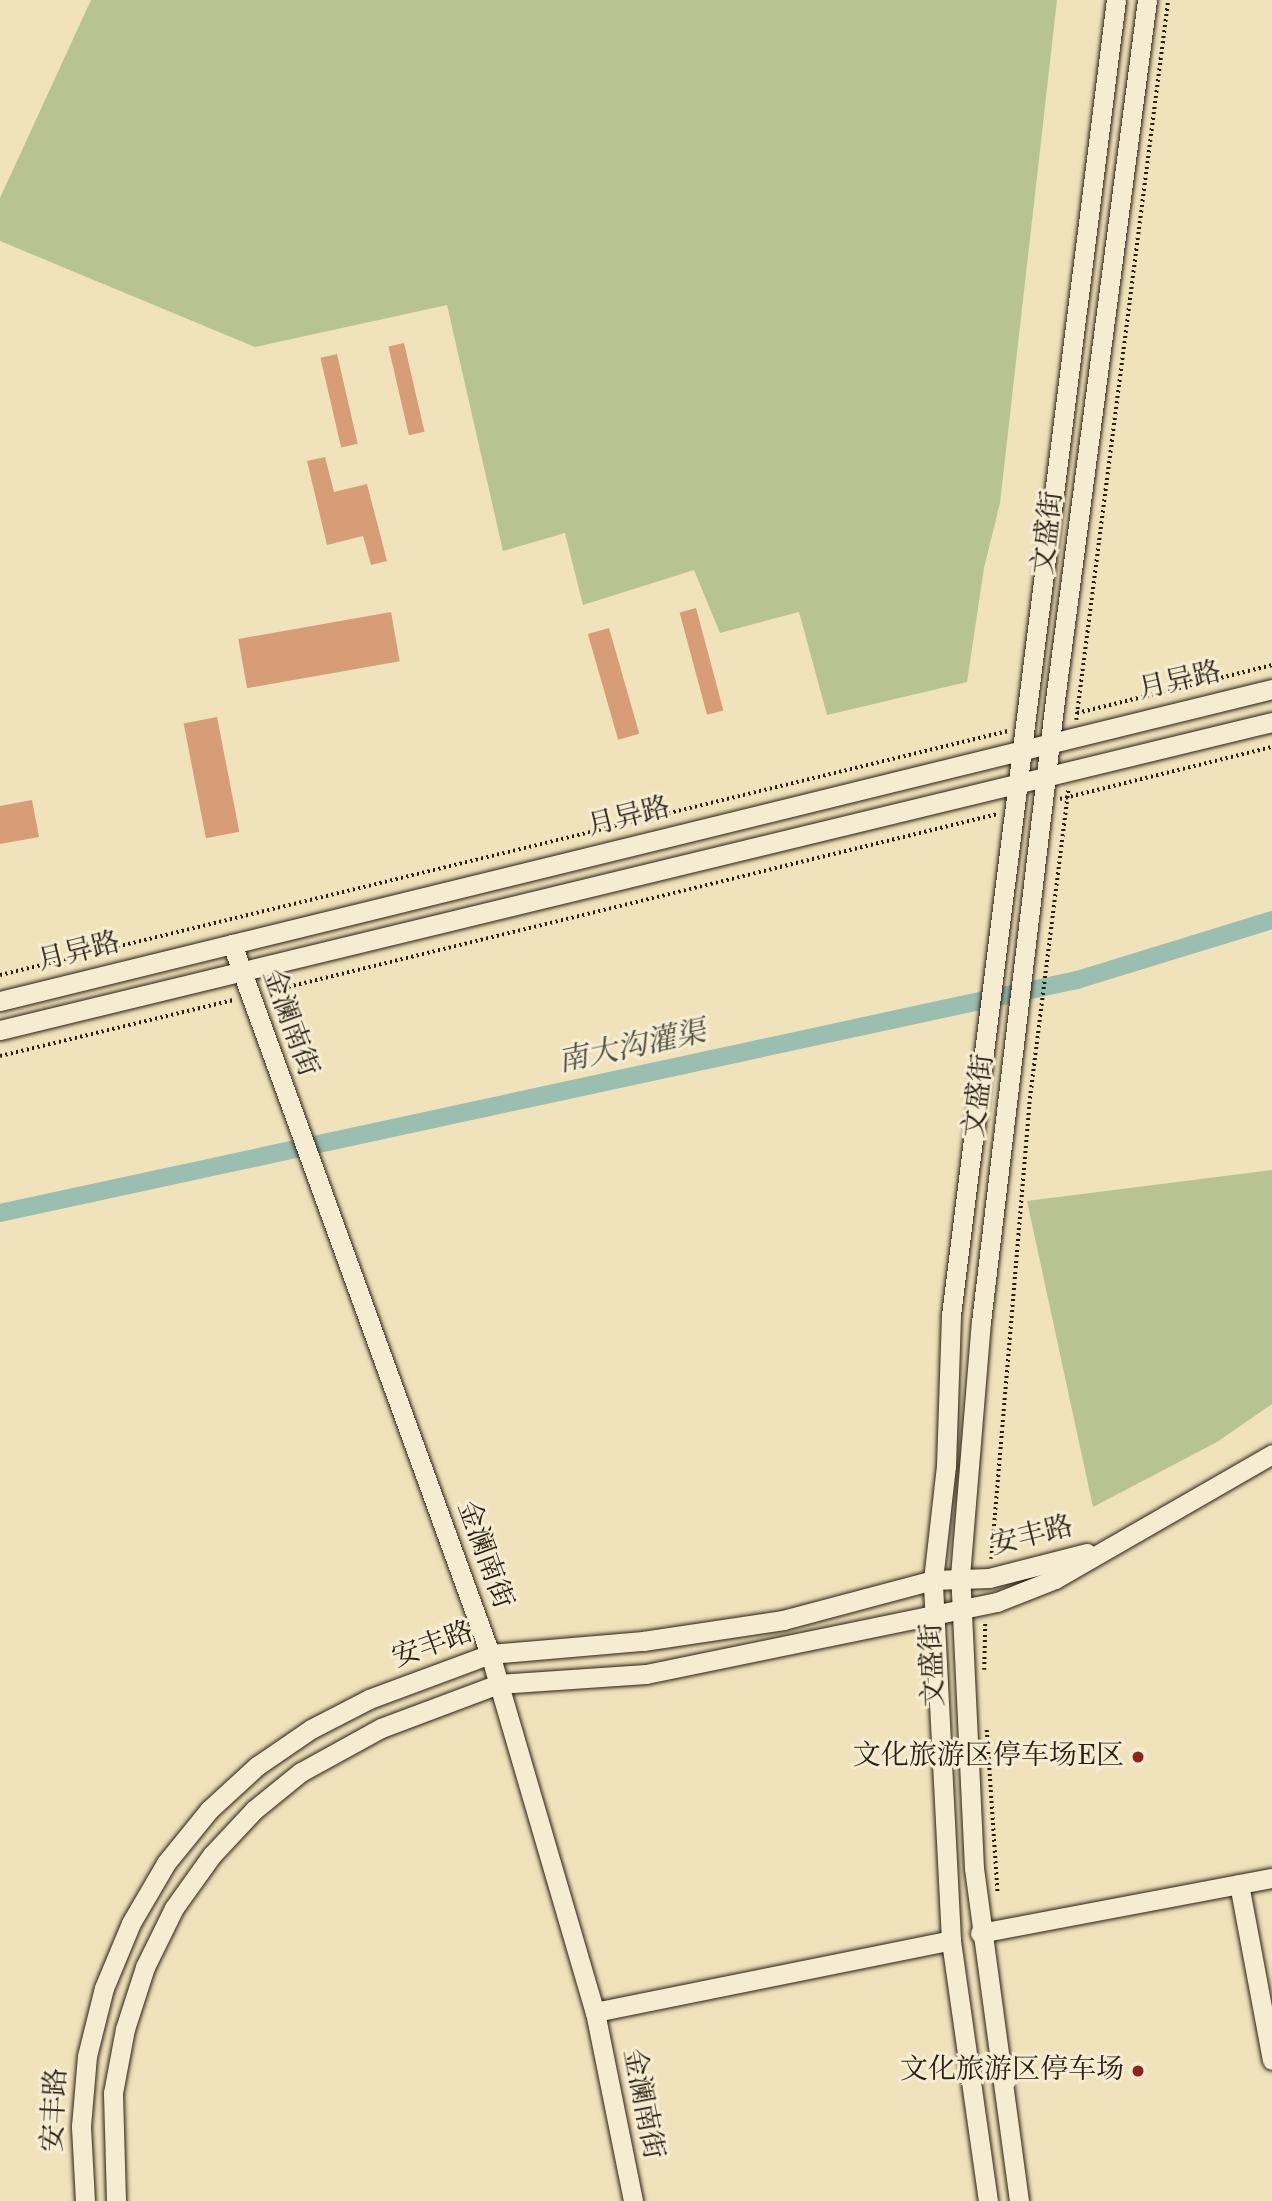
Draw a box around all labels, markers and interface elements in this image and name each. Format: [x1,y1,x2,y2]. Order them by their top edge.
street label: 文盛街 [1027,489,1071,577]
street label: 月异路 [1135,656,1225,708]
street label: 月异路 [584,792,674,844]
street label: 月异路 [34,927,124,979]
street label: 金澜南街 [254,965,324,1081]
water label: 南大沟灌渠 [555,1015,709,1081]
street label: 文盛街 [958,1052,1002,1140]
street label: 金澜南街 [449,1497,519,1613]
street label: 安丰路 [987,1511,1077,1563]
street label: 安丰路 [388,1616,478,1676]
street label: 文盛街 [916,1622,952,1708]
place label: 文化旅游区停车场E区 [853,1740,1124,1774]
marker: 文化旅游区停车场E区 [1130,1749,1146,1765]
street label: 金澜南街 [615,2046,669,2162]
place label: 文化旅游区停车场 [900,2054,1124,2088]
marker: 文化旅游区停车场 [1130,2063,1146,2079]
street label: 安丰路 [37,2067,75,2153]

